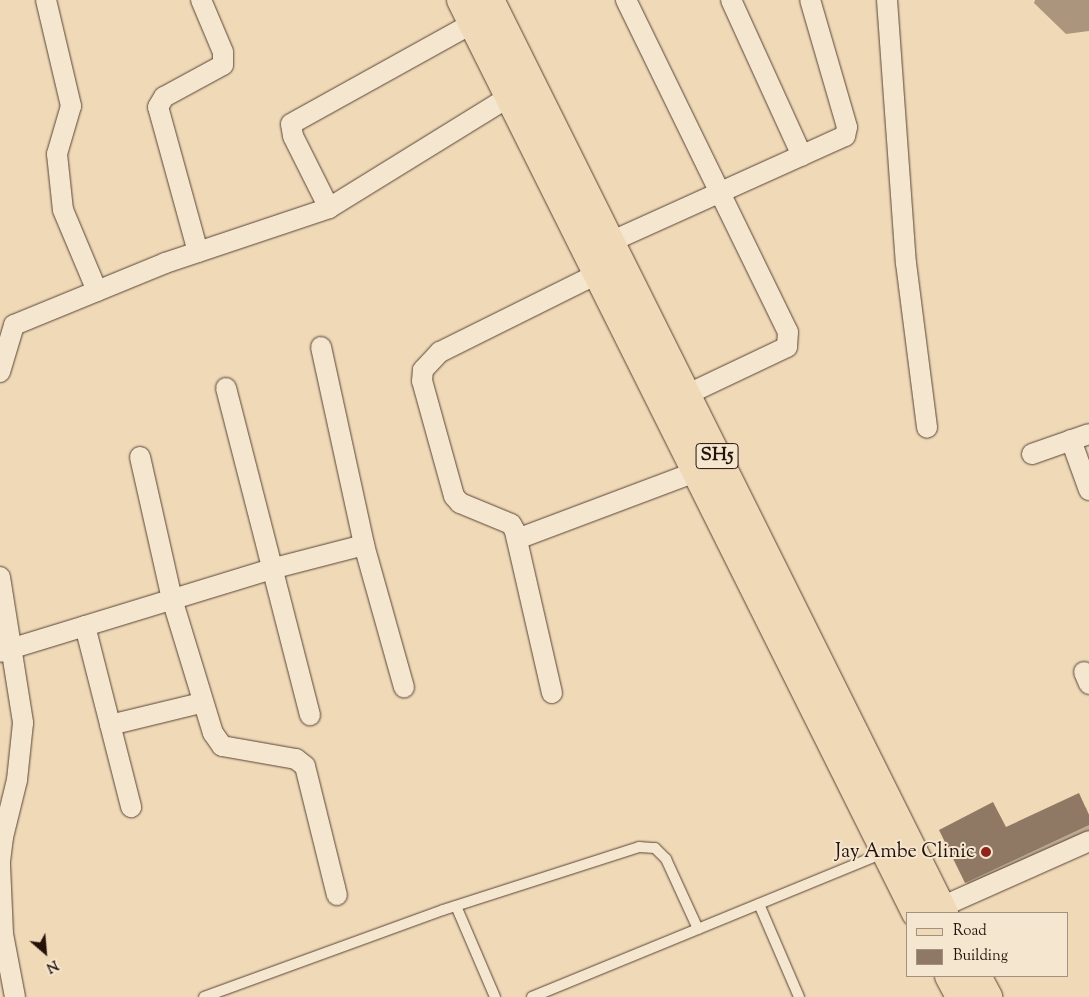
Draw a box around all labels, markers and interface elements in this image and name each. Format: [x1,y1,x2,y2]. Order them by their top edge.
road number: SH5 [694,440,740,472]
place label: Jay Ambe Clinic [835,840,975,864]
marker: Jay Ambe Clinic [979,845,993,859]
legend [906,912,1069,977]
text: Road [953,921,987,942]
north arrow [20,927,70,977]
text: Building [953,946,1008,967]
text: N [42,954,61,977]

